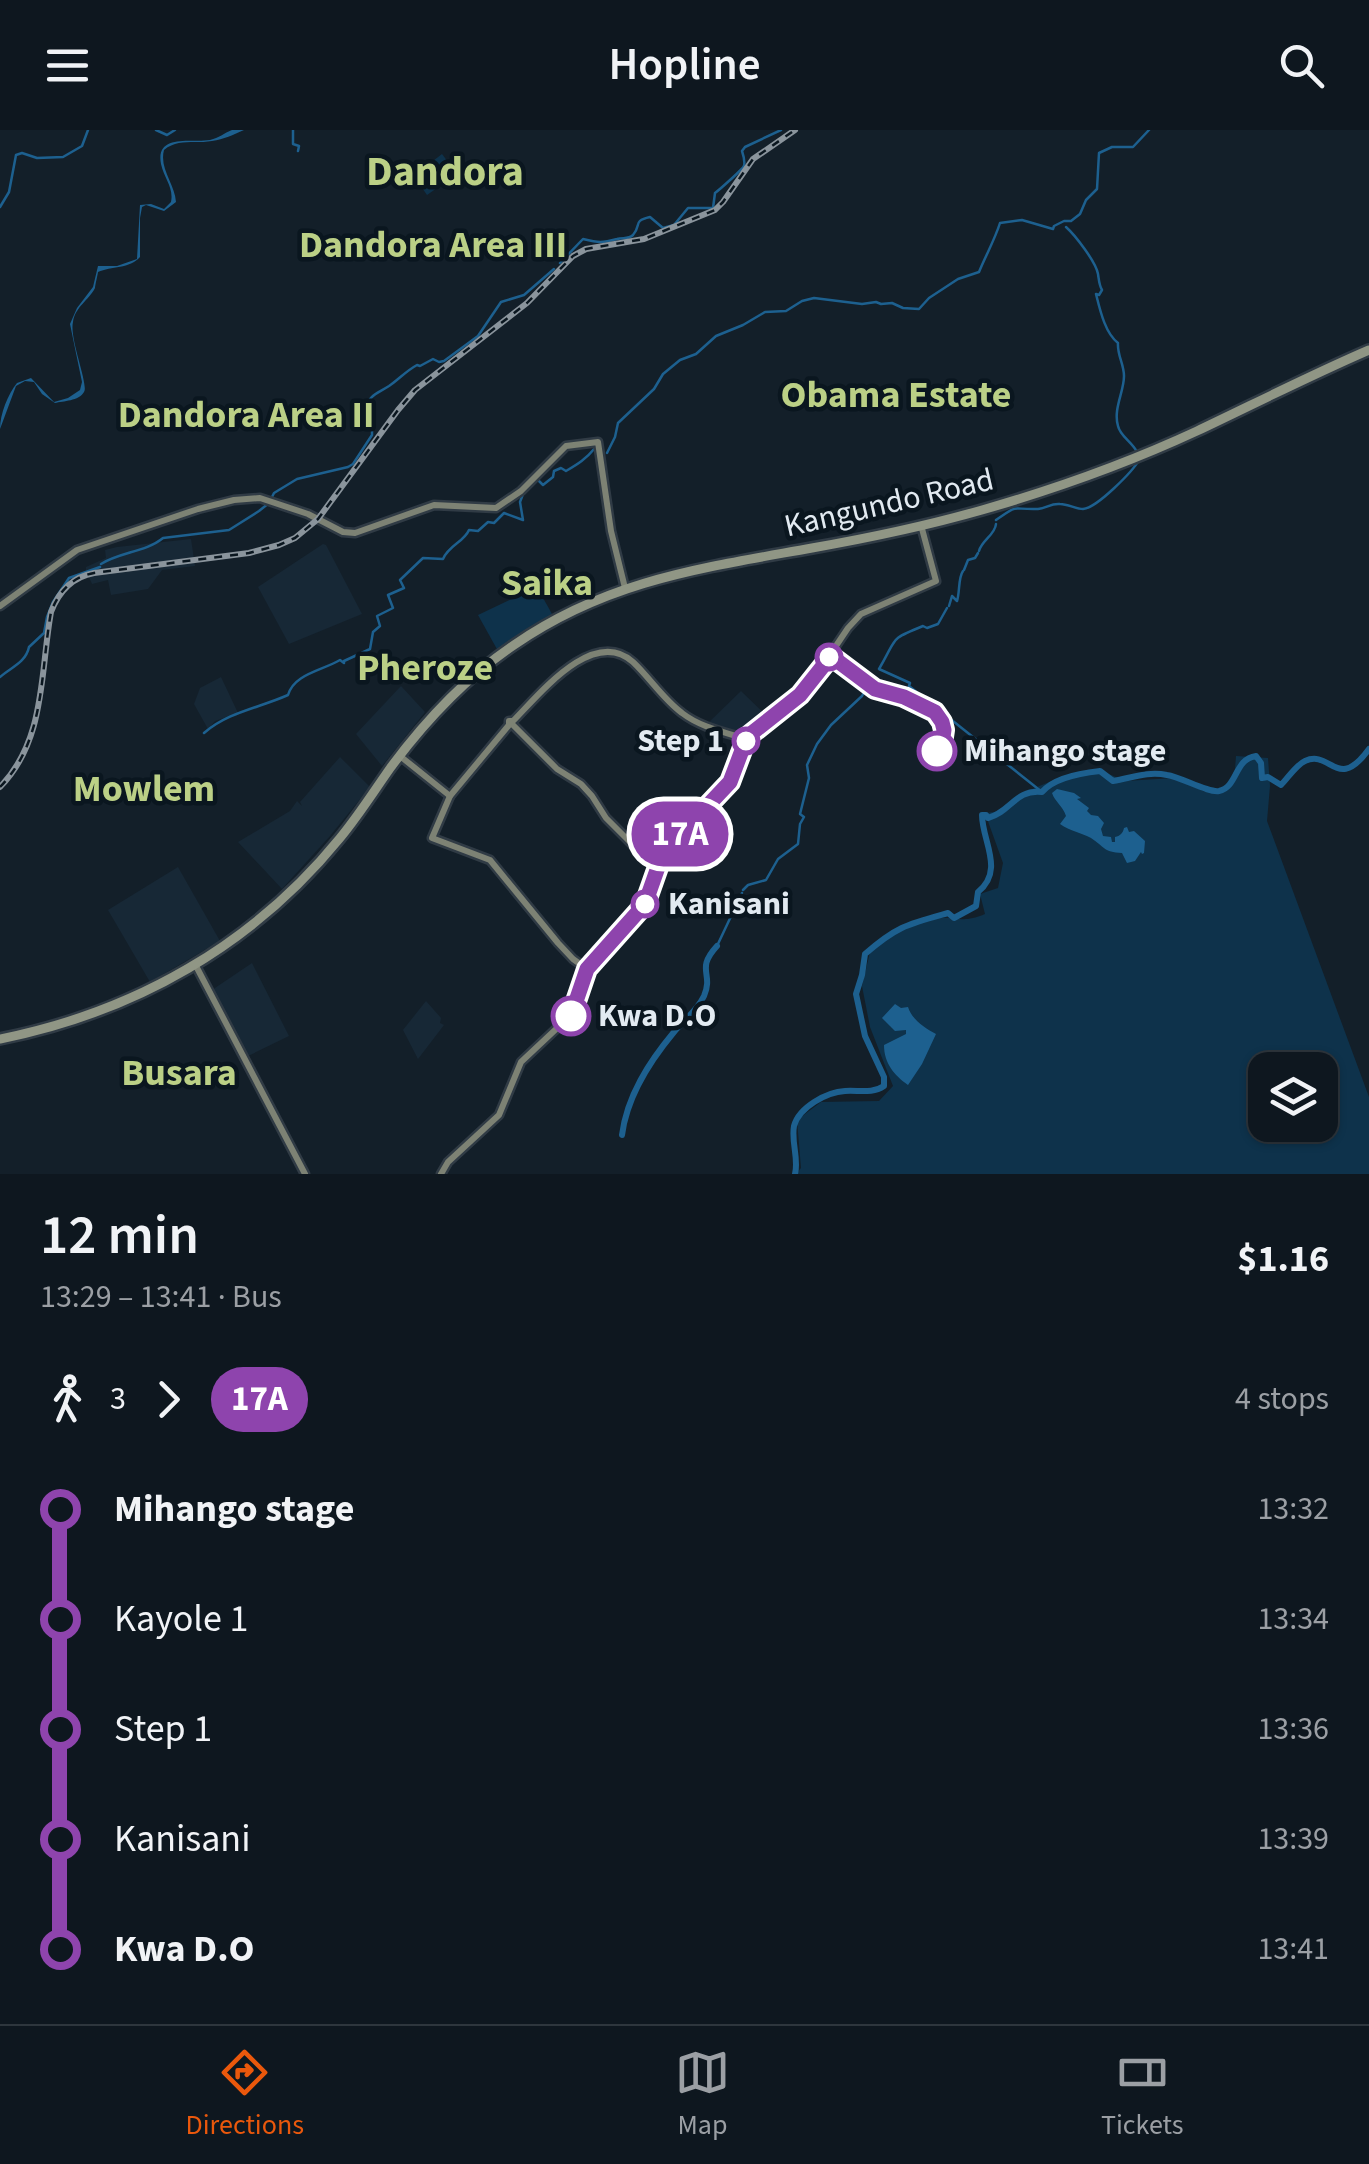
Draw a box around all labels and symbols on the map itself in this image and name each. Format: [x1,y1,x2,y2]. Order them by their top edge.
district label: Dandora [366,142,524,202]
district label: Dandora Area III [299,218,567,272]
district label: Obama Estate [780,368,1012,422]
district label: Dandora Area II [118,388,374,442]
street label: Kangundo Road [780,457,998,549]
district label: Saika [501,556,593,610]
district label: Pheroze [357,641,493,695]
unlabelled marker [816,644,842,670]
place label: Step 1 [637,718,724,764]
marker: Step 1 [733,728,759,754]
place label: Mihango stage [964,728,1166,774]
marker: Mihango stage [918,732,956,770]
district label: Mowlem [73,762,215,816]
line badge: 17A [622,802,738,866]
place label: Kanisani [668,881,790,927]
marker: Kanisani [632,891,658,917]
place label: Kwa D.O [598,993,716,1039]
marker: Kwa D.O [552,997,590,1035]
district label: Busara [121,1046,237,1100]

